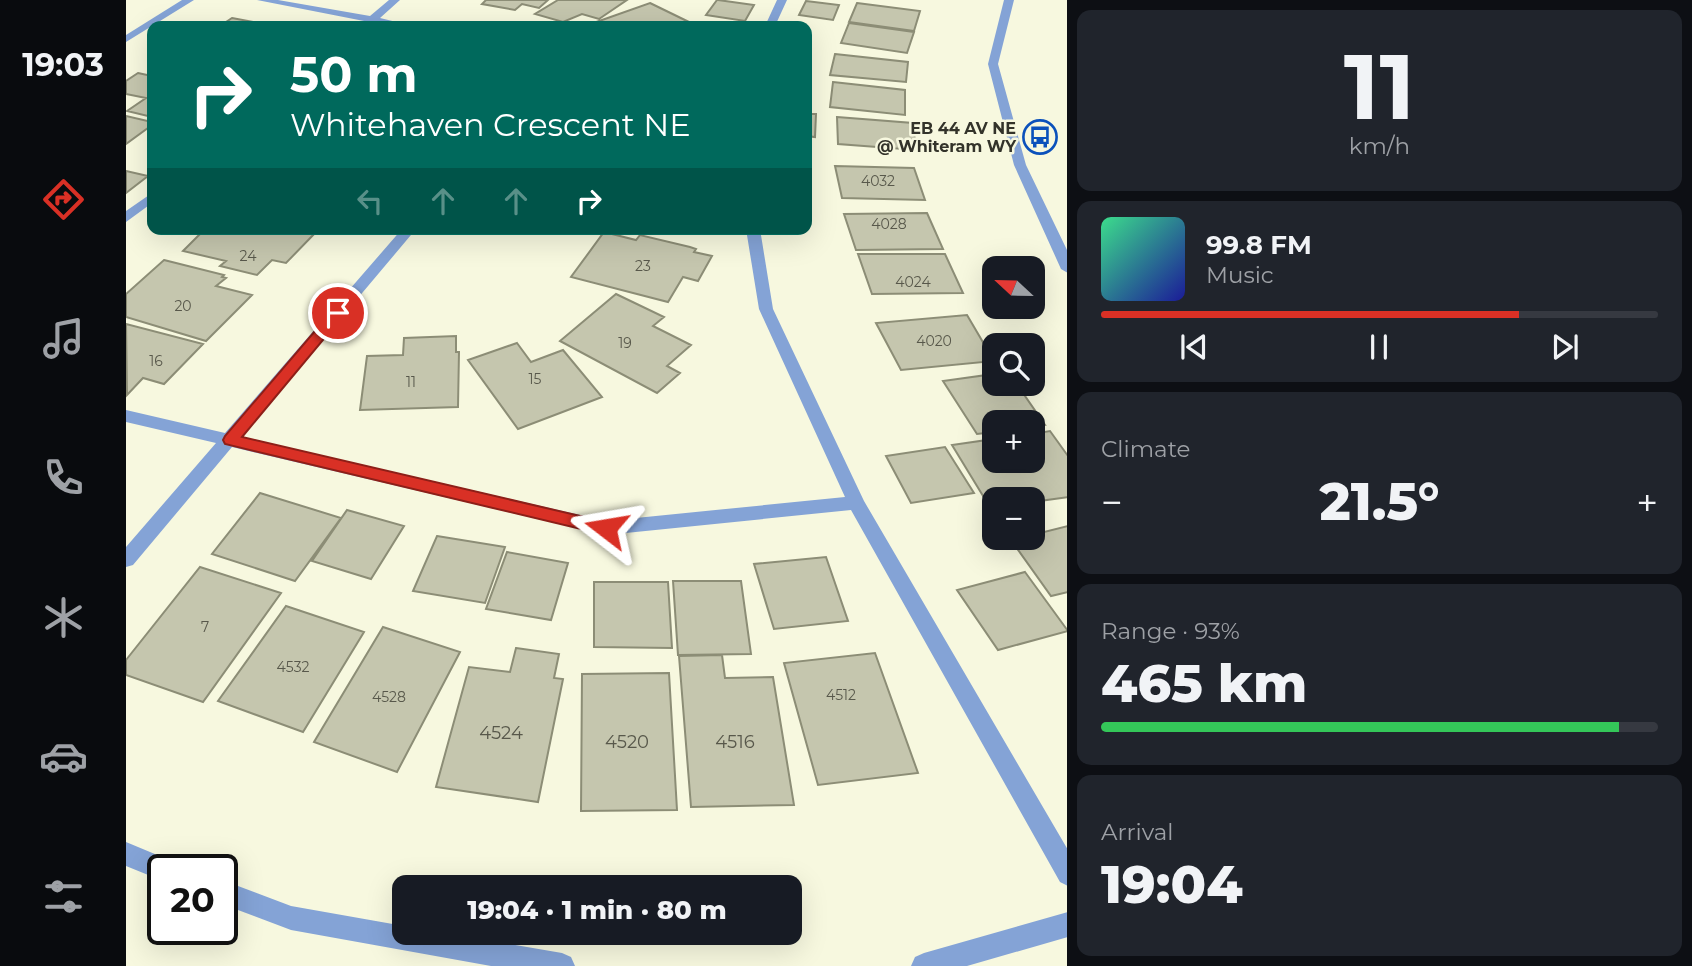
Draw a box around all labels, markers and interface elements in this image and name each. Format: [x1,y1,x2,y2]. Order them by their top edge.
text: 11 [1344,31,1415,142]
text: 19:03 [22,45,104,84]
text: 50 m [290,45,418,104]
icon: right [175,49,266,140]
text: Whitehaven Crescent NE [290,105,691,144]
bus stop icon: EB 44 AV NE @ Whiteram WY [1021,118,1059,156]
place label: EB 44 AV NE @ Whiteram WY [877,119,1017,156]
text: km/h [1349,132,1410,160]
house number: 4032 [861,172,895,190]
icon: directions [39,175,88,224]
icon: left [351,182,389,220]
icon: ahead [424,182,462,220]
icon: ahead [497,182,535,220]
icon: right [570,182,608,220]
house number: 4028 [871,215,907,233]
text: 99.8 FM [1206,229,1312,261]
house number: 24 [240,247,257,265]
north arrow [982,256,1045,318]
map controls [982,256,1045,550]
house number: 23 [635,257,651,275]
text: Music [1206,261,1274,289]
house number: 4024 [895,273,931,291]
pin [308,283,368,343]
icon: arrive [319,294,357,332]
house number: 20 [174,297,192,315]
icon: music [39,314,88,363]
icon: previous [1175,328,1213,366]
icon: pause [1360,328,1398,366]
icon: next [1546,328,1584,366]
house number: 4020 [916,332,952,350]
button: search [982,333,1045,396]
house number: 19 [618,334,632,352]
house number: 16 [149,352,163,370]
house number: 15 [529,370,542,388]
house number: 11 [406,373,416,391]
button: + [982,410,1045,473]
text: Climate [1101,435,1190,463]
icon: phone [39,453,88,502]
text: 21.5° [1320,470,1440,533]
text: − [1101,479,1123,526]
text: + [1636,479,1658,526]
button: − [982,487,1045,550]
position arrow [569,491,643,565]
icon: climate [39,593,88,642]
text: Range · 93% [1101,617,1240,645]
house number: 7 [201,618,209,636]
text: 465 km [1101,652,1307,715]
house number: 4532 [277,658,309,676]
house number: 4512 [826,686,856,704]
house number: 4528 [372,688,406,706]
house number: 4524 [479,722,523,744]
house number: 4520 [605,731,649,753]
house number: 4516 [715,731,755,753]
icon: car [39,732,88,781]
text: Arrival [1101,818,1174,846]
text: 19:04 [1101,853,1243,916]
speed limit sign: 20 [147,854,238,945]
icon: filters [39,872,88,921]
text: 19:04 · 1 min · 80 m [467,894,727,926]

